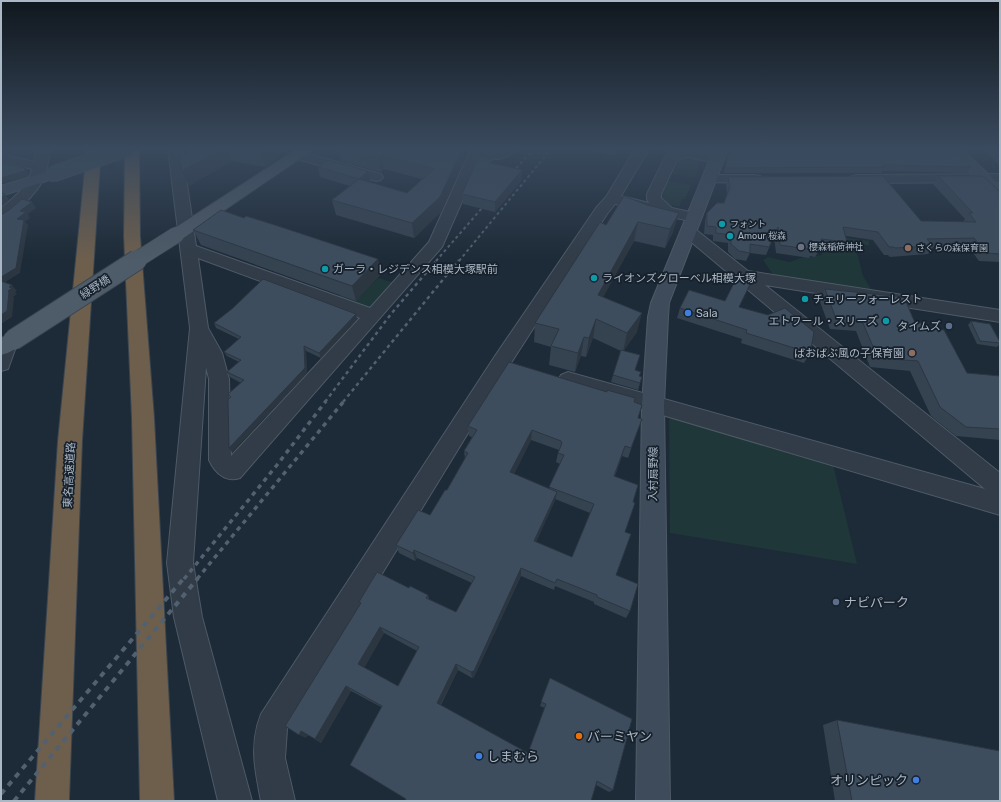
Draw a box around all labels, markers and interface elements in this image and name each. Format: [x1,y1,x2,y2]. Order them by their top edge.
marker: フォント [717,219,727,229]
place label: フォント [730,219,766,229]
marker: Amour 桜森 [725,231,735,241]
place label: Amour 桜森 [738,231,786,241]
marker: 櫻森稲荷神社 [796,242,806,252]
place label: 櫻森稲荷神社 [809,242,863,252]
marker: さくらの森保育園 [903,243,913,253]
place label: さくらの森保育園 [916,243,988,253]
place label: ガーラ・レジデンス相模大塚駅前 [333,263,498,276]
marker: ガーラ・レジデンス相模大塚駅前 [320,264,330,274]
place label: ライオンズグローベル相模大塚 [602,272,756,285]
street label: 緑野橋 [78,273,113,302]
marker: ライオンズグローベル相模大塚 [589,273,599,283]
place label: チェリーフォーレスト [813,293,922,306]
marker: チェリーフォーレスト [800,294,810,304]
place label: Sala [696,307,718,320]
marker: Sala [683,308,693,318]
place label: エトワール・スリーズ [769,315,878,328]
marker: エトワール・スリーズ [881,316,891,326]
place label: タイムズ [897,320,941,333]
marker: タイムズ [944,321,954,331]
place label: ばおばぶ風の子保育園 [794,347,904,360]
marker: ばおばぶ風の子保育園 [907,348,917,358]
street label: 東名高速道路 [61,442,78,508]
street label: 入村扇野線 [647,447,660,502]
place label: ナビパーク [844,595,909,610]
marker: ナビパーク [831,597,841,607]
place label: バーミヤン [587,729,652,744]
marker: バーミヤン [574,731,584,741]
place label: しまむら [487,749,539,764]
marker: しまむら [474,751,484,761]
place label: オリンピック [830,773,908,788]
marker: オリンピック [911,775,921,785]

